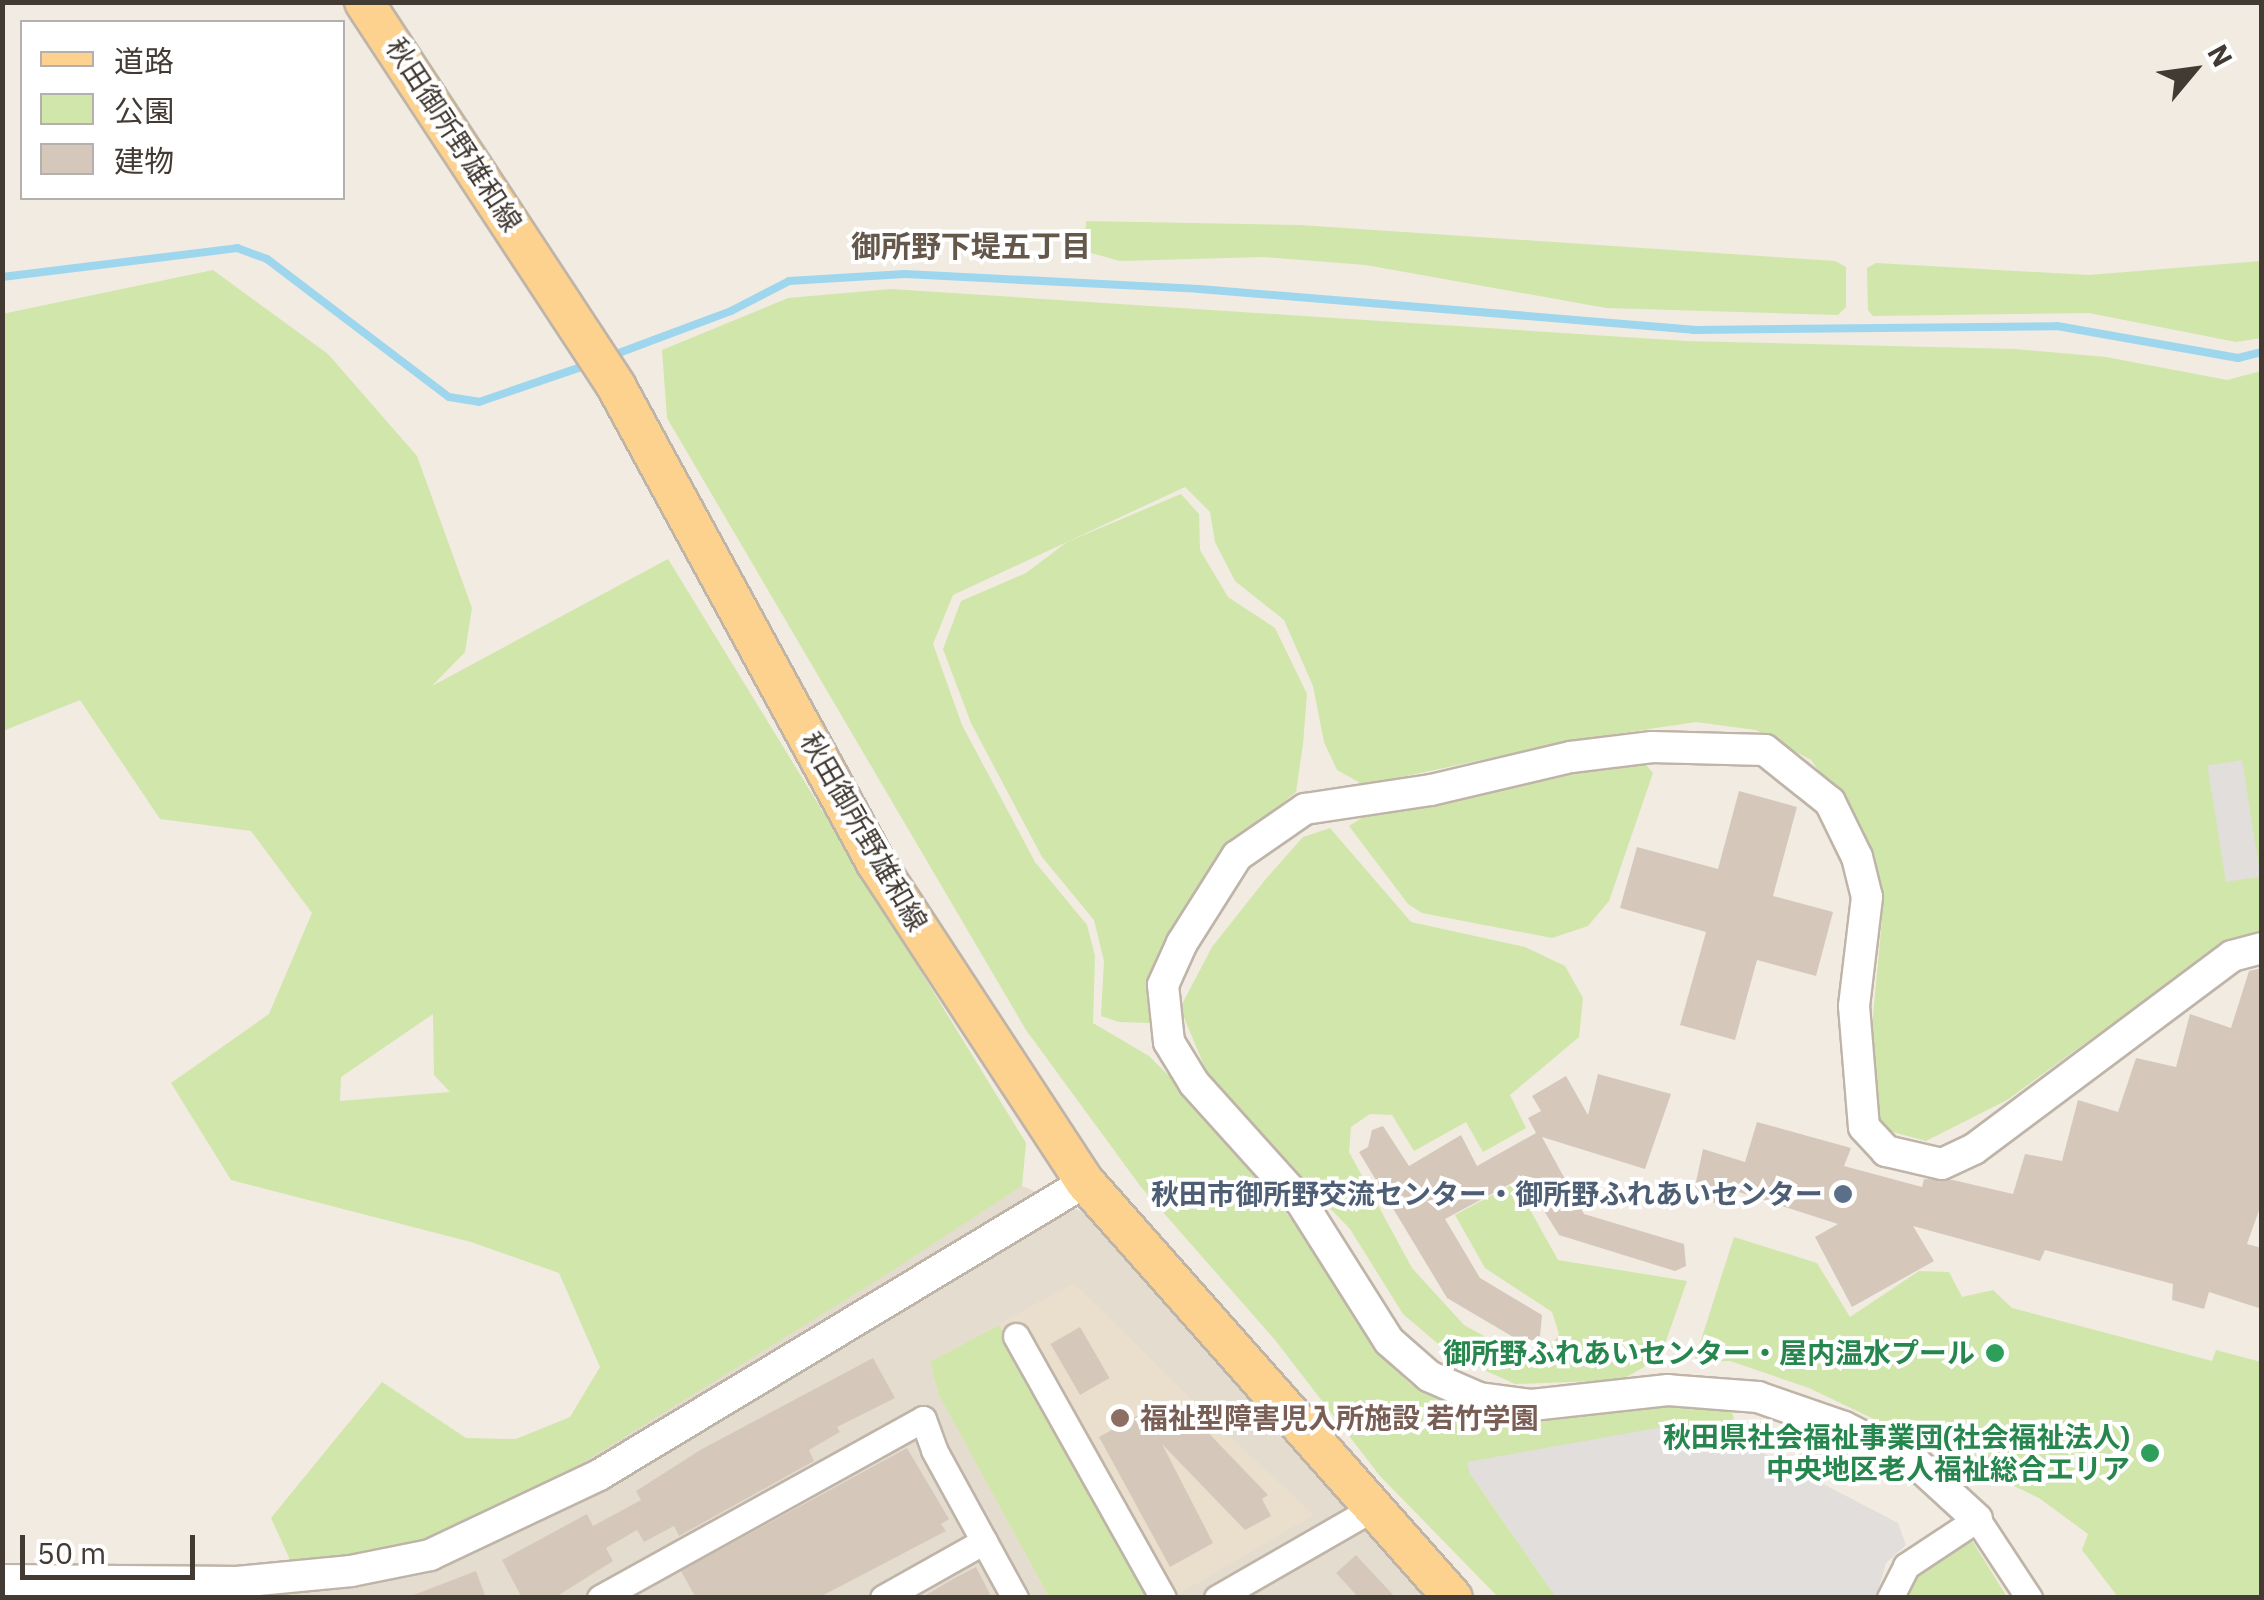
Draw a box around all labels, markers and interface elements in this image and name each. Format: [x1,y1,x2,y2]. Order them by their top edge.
legend [20,20,345,200]
north arrow [2144,20,2244,120]
street label: 秋田御所野雄和線 [379,32,529,238]
text: N [2200,37,2242,73]
text: 道路 [114,41,174,80]
text: 公園 [114,91,174,130]
text: 建物 [114,141,174,180]
district label: 御所野下堤五丁目 [851,228,1091,264]
street label: 秋田御所野雄和線 [793,727,935,937]
place label: 秋田市御所野交流センター・御所野ふれあいセンター [1151,1177,1823,1211]
marker: 秋田市御所野交流センター・御所野ふれあいセンター [1832,1183,1854,1205]
place label: 御所野ふれあいセンター・屋内温水プール [1443,1336,1975,1370]
marker: 御所野ふれあいセンター・屋内温水プール [1984,1342,2006,1364]
place label: 福祉型障害児入所施設 若竹学園 [1140,1401,1539,1435]
marker: 福祉型障害児入所施設 若竹学園 [1109,1407,1131,1429]
place label: 秋田県社会福祉事業団(社会福祉法人) 中央地区老人福祉総合エリア [1663,1420,2130,1486]
marker: 秋田県社会福祉事業団(社会福祉法人) 中央地区老人福祉総合エリア [2139,1442,2161,1464]
scale bar [25,1515,200,1577]
text: 50 m [37,1533,106,1572]

